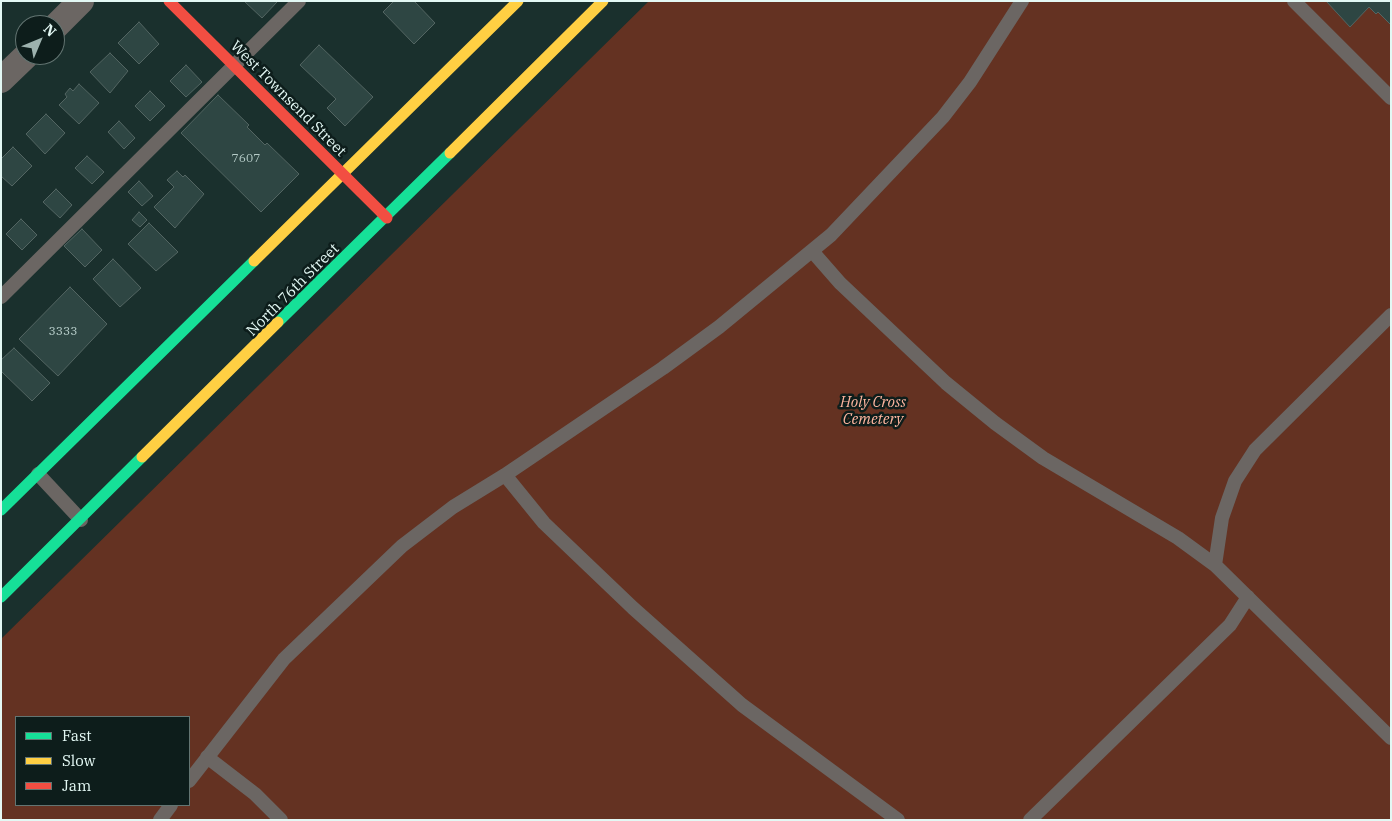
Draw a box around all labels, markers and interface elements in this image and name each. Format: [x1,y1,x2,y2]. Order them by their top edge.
north arrow [15,15,65,65]
text: N [40,20,60,40]
street label: West Townsend Street [226,37,350,161]
house number: 7607 [232,152,260,166]
street label: North 76th Street [243,240,343,340]
house number: 3333 [49,325,77,339]
park label: Holy Cross Cemetery [840,394,906,429]
legend [15,716,190,806]
text: Fast [62,726,92,745]
text: Slow [62,751,95,770]
text: Jam [62,776,91,795]

